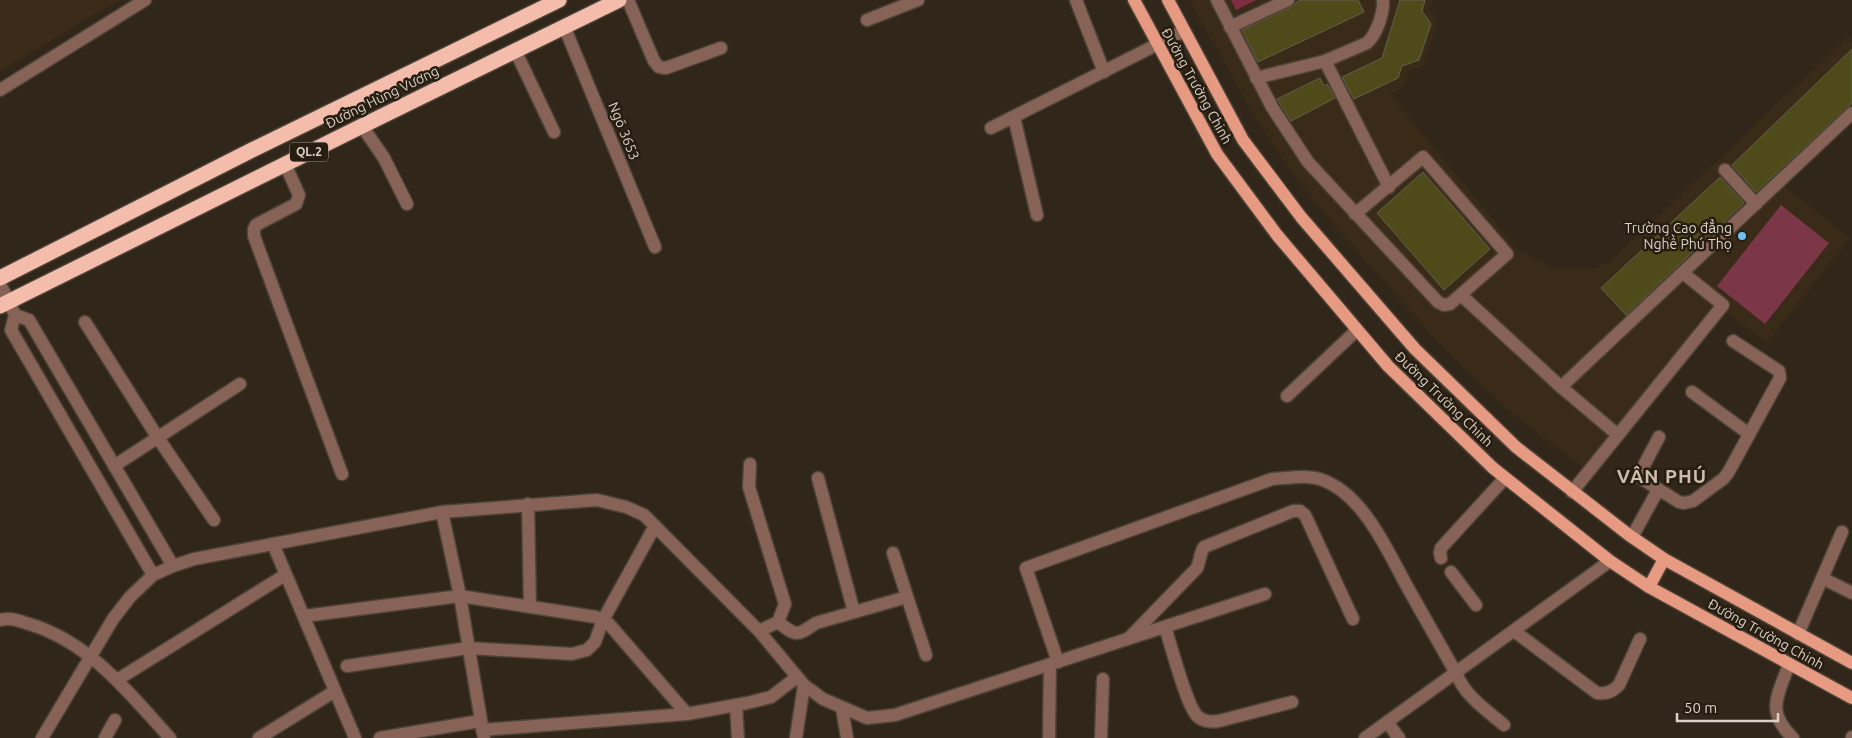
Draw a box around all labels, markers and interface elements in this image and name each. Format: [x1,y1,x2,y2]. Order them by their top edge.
street label: Đường Trường Chinh [1158,25,1236,147]
street label: Đường Hùng Vương [323,63,441,131]
street label: Ngõ 3653 [605,100,643,162]
road number: QL.2 [290,142,328,162]
place label: Trường Cao đẳng Nghề Phú Thọ [1624,219,1732,252]
marker: Trường Cao đẳng Nghề Phú Thọ [1736,230,1748,242]
street label: Đường Trường Chinh [1392,348,1496,450]
district label: VÂN PHÚ [1617,465,1707,487]
street label: Đường Trường Chinh [1705,595,1827,673]
scale bar [1677,690,1778,722]
text: 50 m [1684,699,1717,716]

